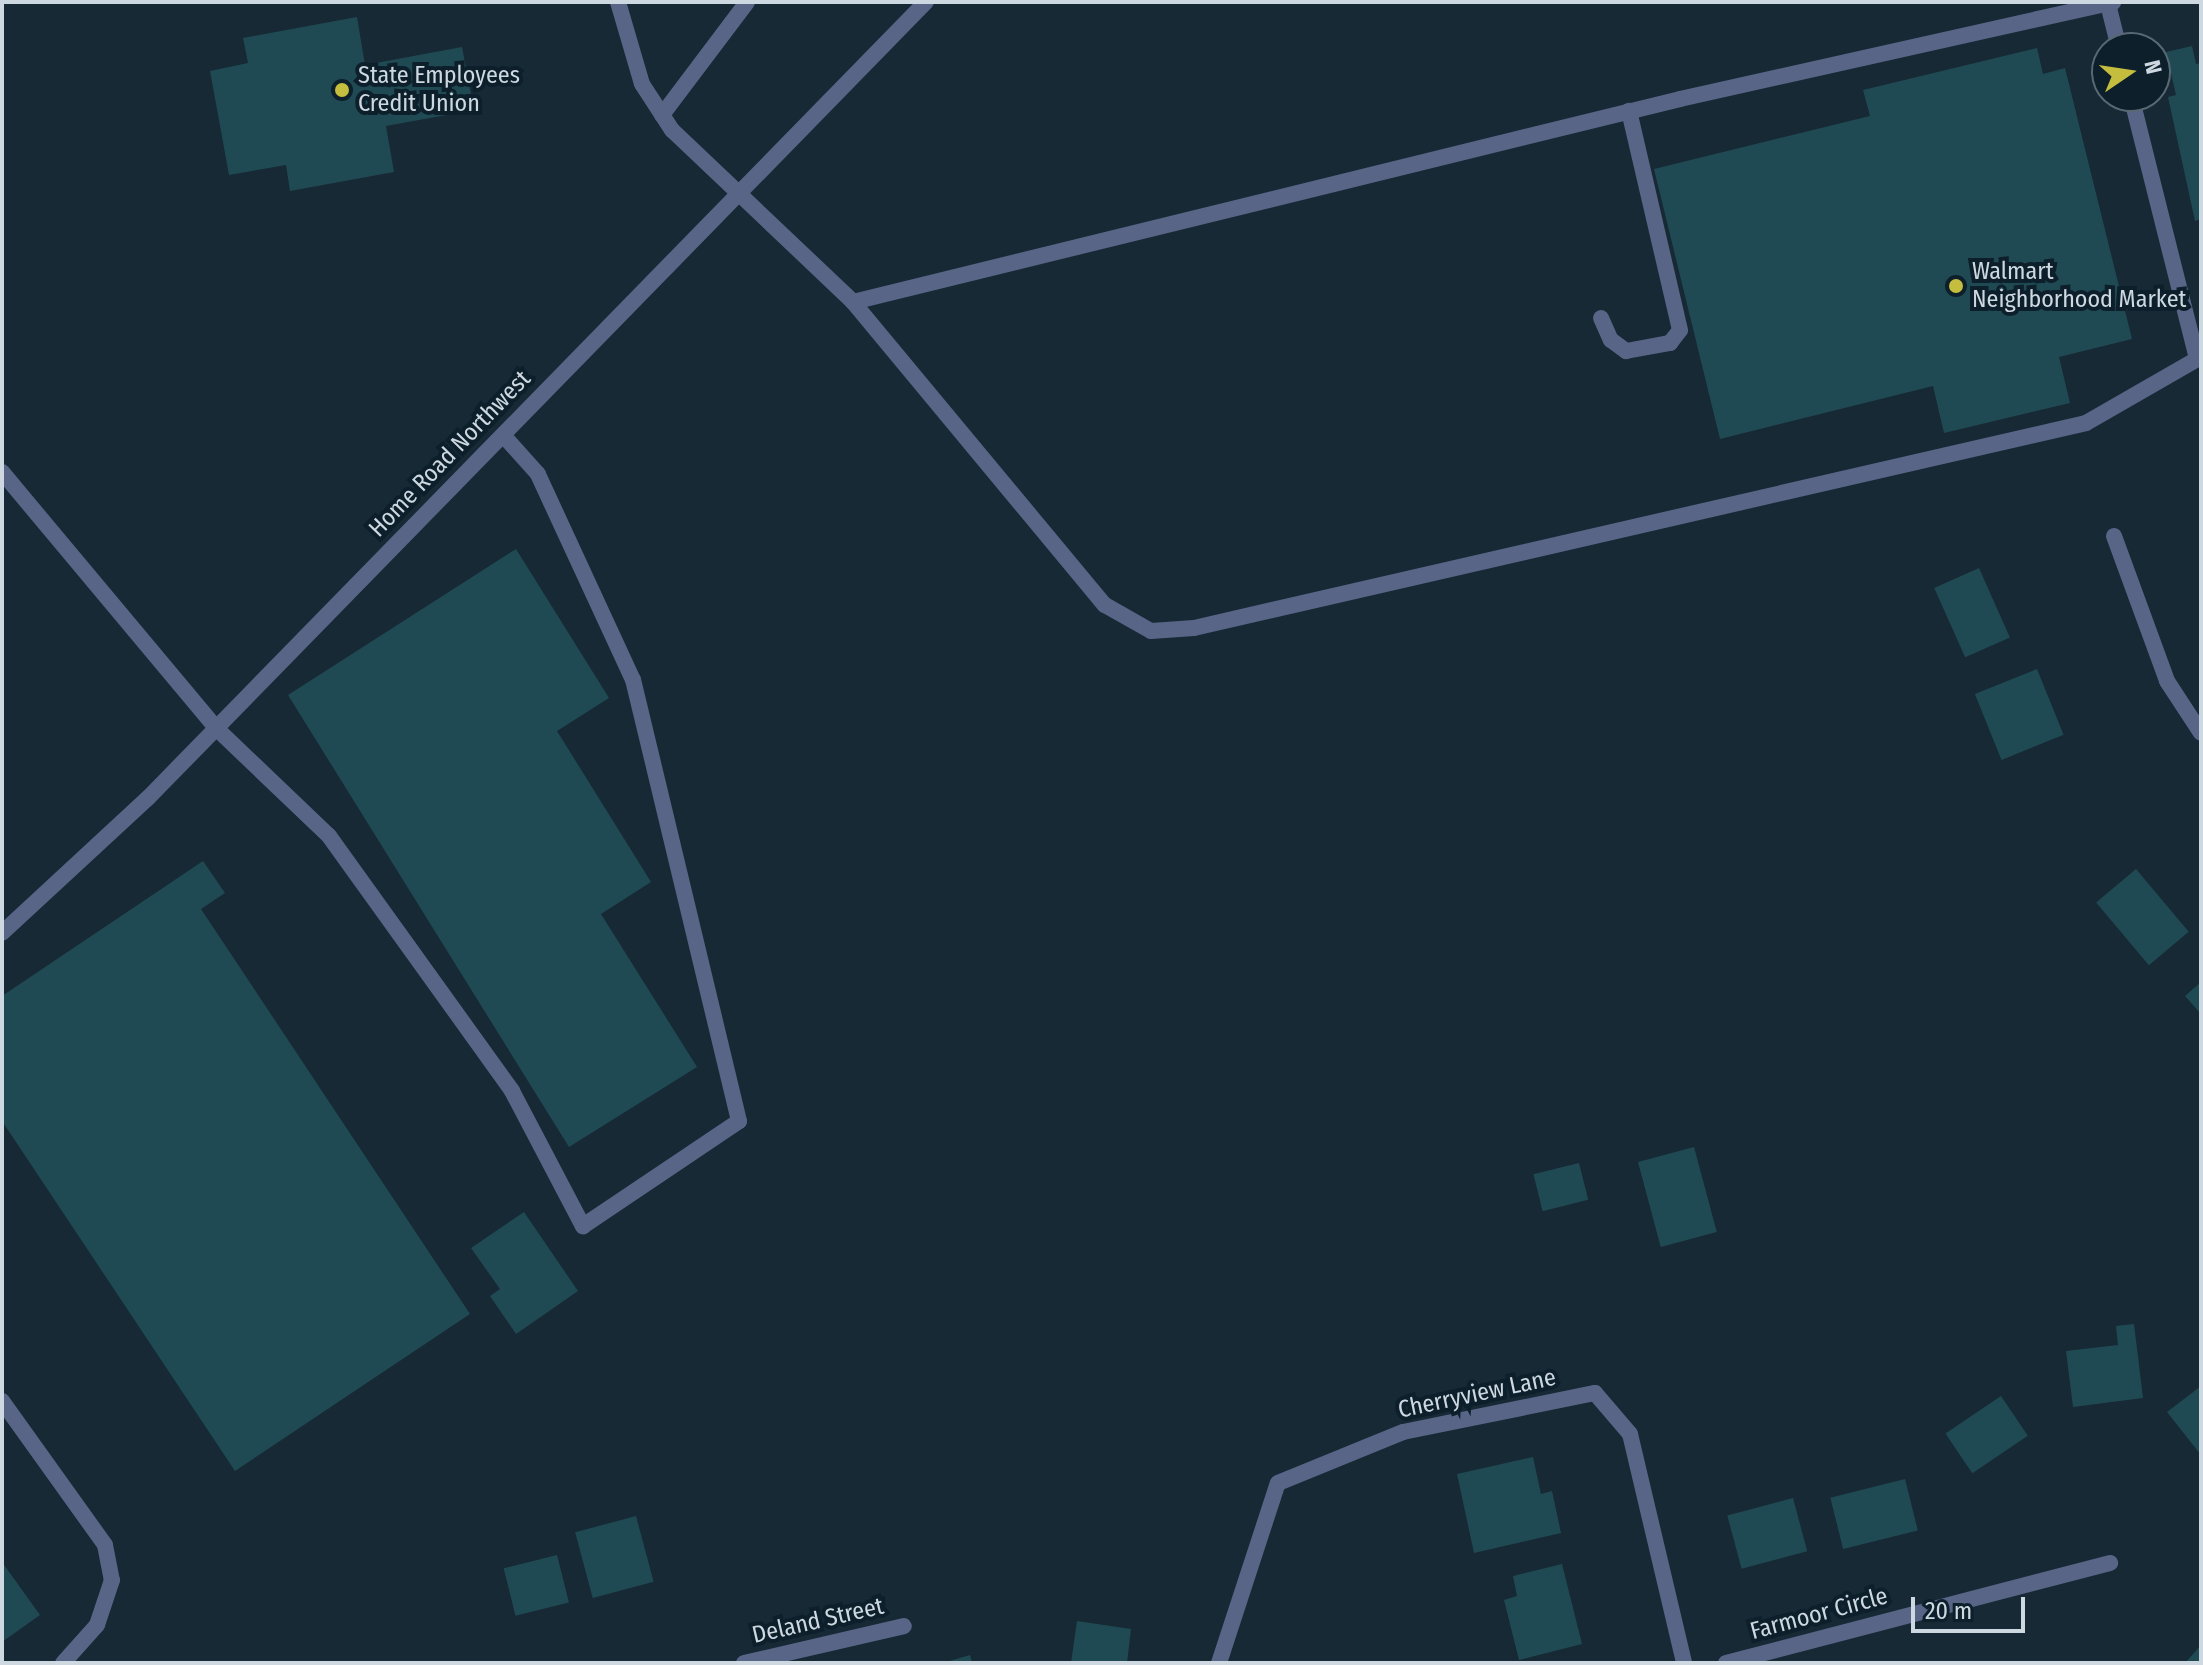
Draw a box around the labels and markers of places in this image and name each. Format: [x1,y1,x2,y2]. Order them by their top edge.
place label: State Employees Credit Union [358,62,520,118]
marker: State Employees Credit Union [333,81,351,99]
place label: Walmart Neighborhood Market [1972,258,2186,314]
marker: Walmart Neighborhood Market [1947,277,1965,295]

